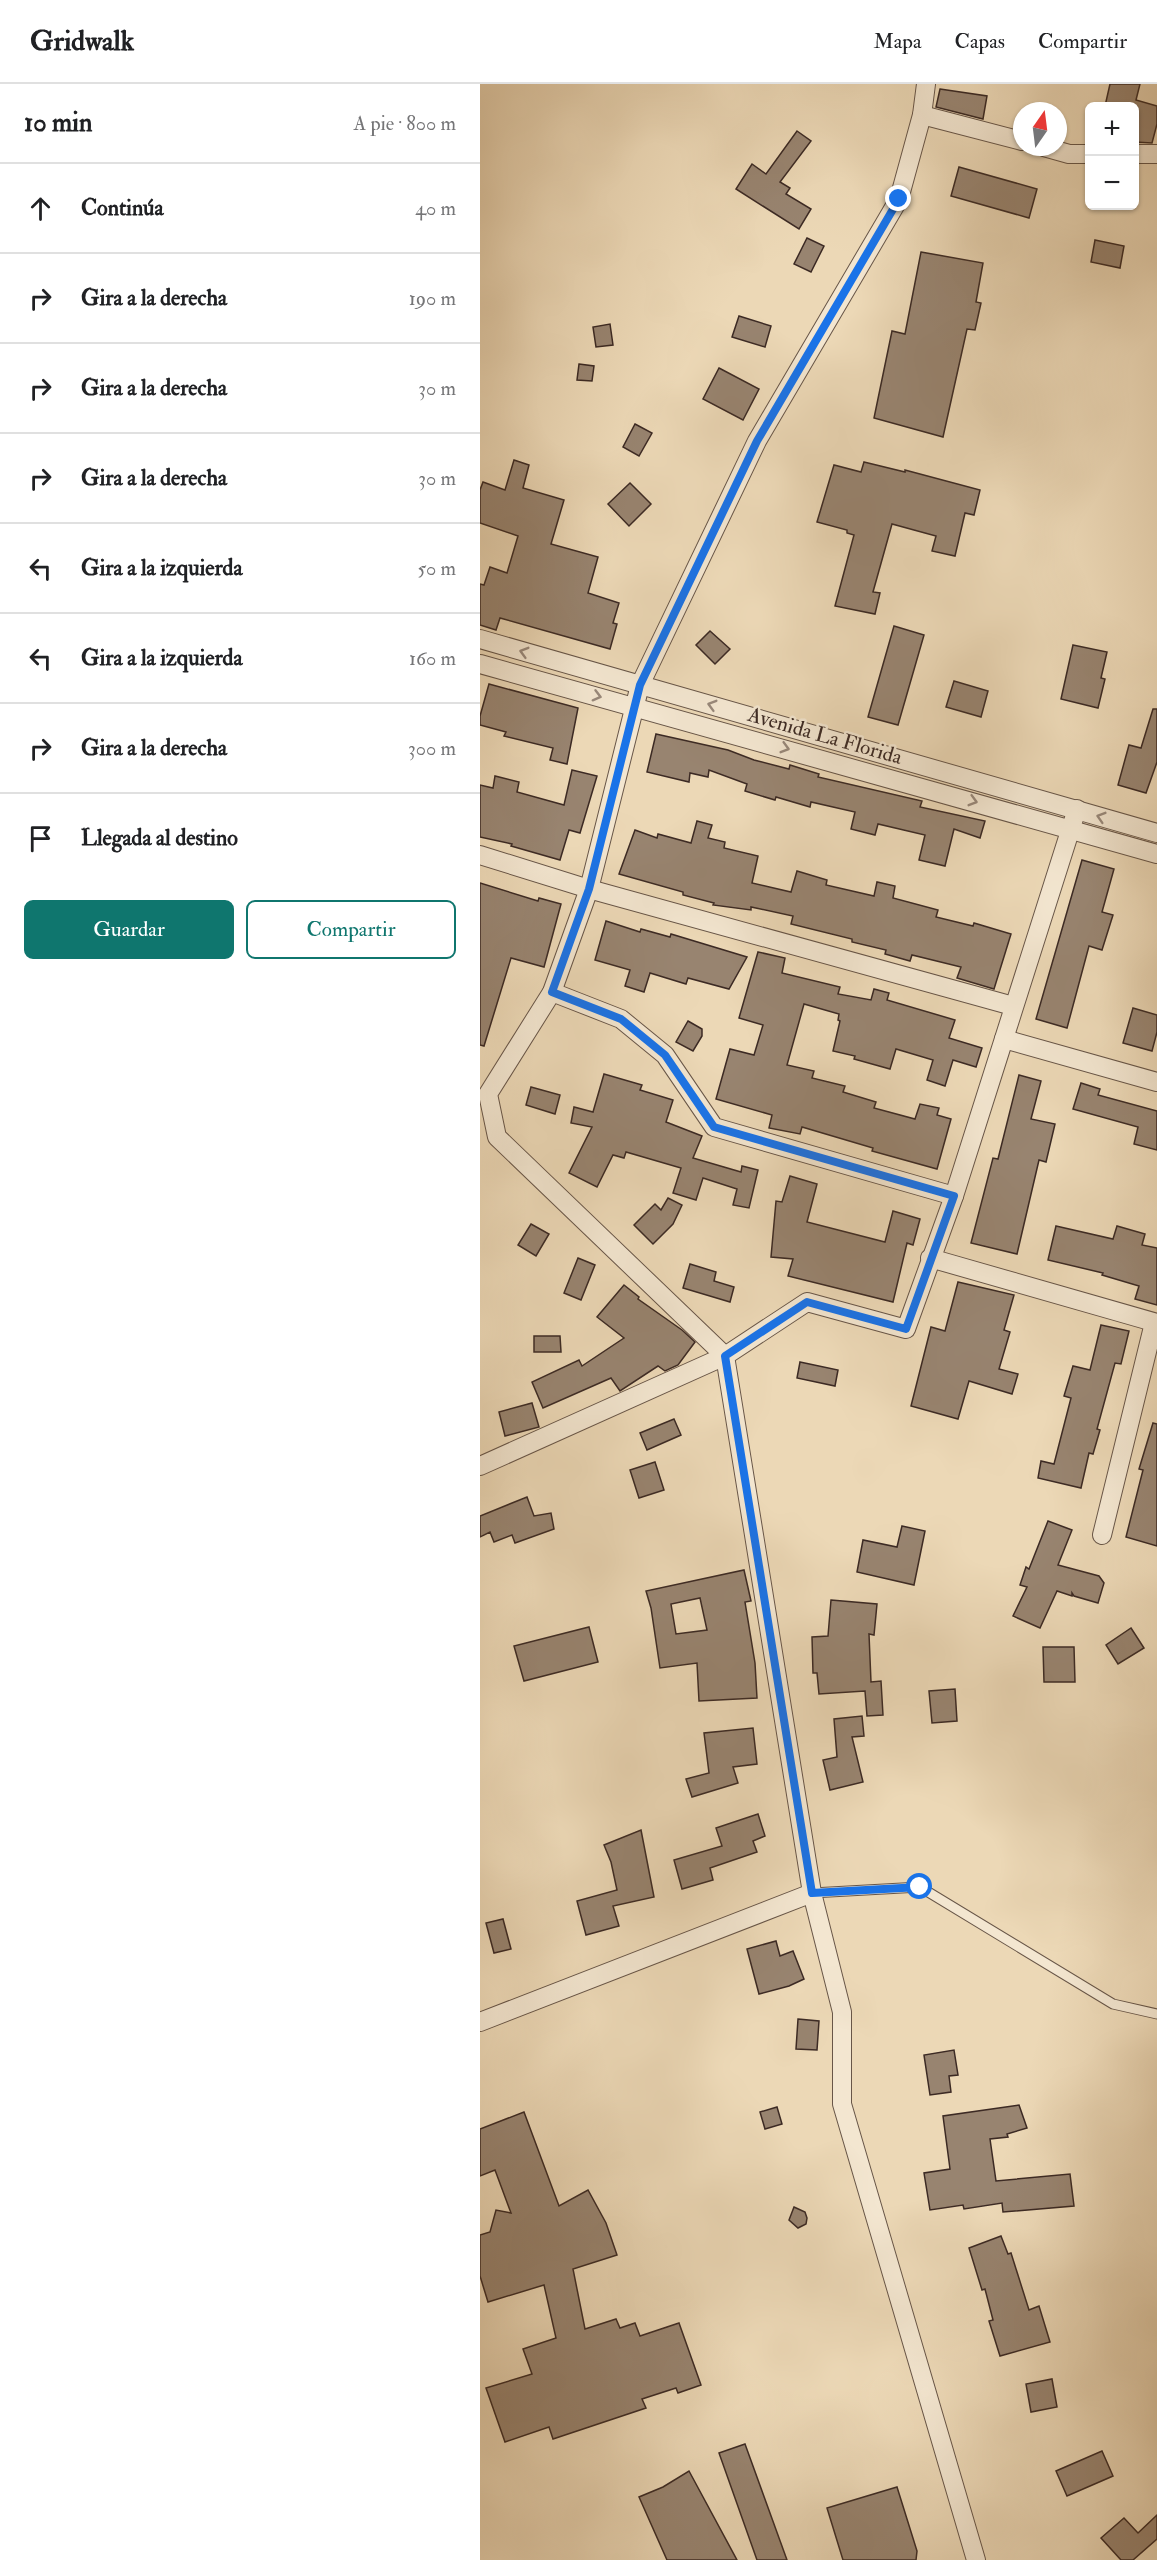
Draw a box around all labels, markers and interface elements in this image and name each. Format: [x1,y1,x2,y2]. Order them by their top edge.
text: Gridwalk [30,24,134,59]
text: Mapa [874,28,922,55]
text: Capas [955,28,1005,55]
text: Compartir [1038,28,1127,55]
north arrow [1013,102,1067,156]
map controls [1085,102,1139,210]
button: + [1085,102,1139,156]
text: 10 min [24,107,92,139]
text: A pie · 800 m [354,111,456,136]
button: − [1085,156,1139,210]
route end [885,185,911,211]
icon: ahead [24,192,57,225]
text: Continúa [81,194,164,222]
text: 40 m [415,196,456,221]
icon: right [24,282,57,315]
text: Gira a la derecha [81,284,227,312]
text: 190 m [409,286,456,311]
icon: right [24,372,57,405]
text: Gira a la derecha [81,374,227,402]
text: 30 m [418,376,456,401]
icon: right [24,462,57,495]
text: Gira a la derecha [81,464,227,492]
text: 30 m [418,466,456,491]
icon: left [24,552,57,585]
text: Gira a la izquierda [81,554,242,582]
text: 50 m [417,556,456,581]
icon: left [24,642,57,675]
text: Gira a la izquierda [81,644,242,672]
text: 160 m [409,646,456,671]
one-way arrow [519,647,530,659]
one-way arrow [591,689,602,701]
one-way arrow [707,700,718,712]
street label: Avenida La Florida [744,701,906,771]
icon: right [24,732,57,765]
text: Gira a la derecha [81,734,227,762]
text: 300 m [408,736,456,761]
one-way arrow [780,741,790,754]
one-way arrow [967,794,978,806]
one-way arrow [1096,812,1107,824]
icon: arrive [24,822,57,855]
text: Llegada al destino [81,824,238,852]
button: Guardar [24,900,234,959]
button: Compartir [246,900,456,959]
route start [906,1873,932,1899]

